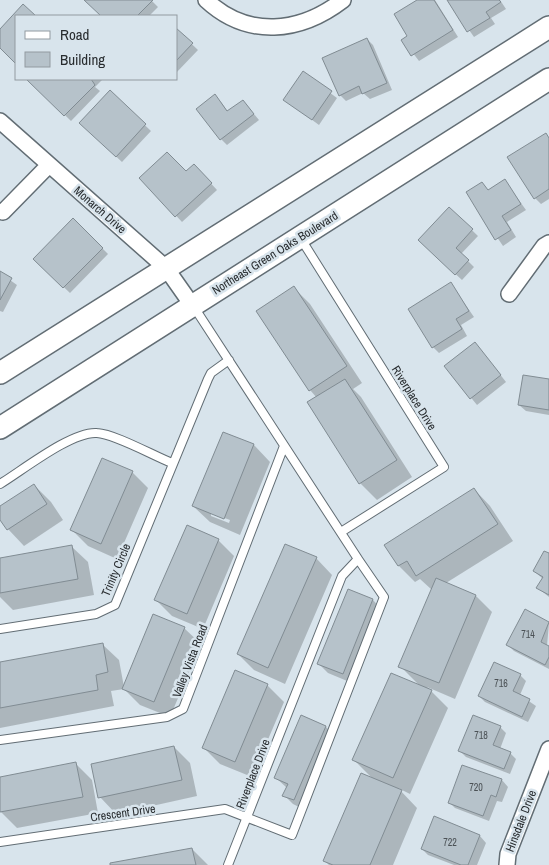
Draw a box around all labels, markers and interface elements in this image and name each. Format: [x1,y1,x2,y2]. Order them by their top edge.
legend [15,15,178,80]
text: Road [60,24,89,45]
text: Building [60,49,105,70]
street label: Monarch Drive [70,183,130,237]
street label: Northeast Green Oaks Boulevard [209,208,341,298]
street label: Riverplace Drive [388,363,440,433]
street label: Trinity Circle [98,541,134,599]
street label: Valley Vista Road [169,622,211,700]
house number: 714 [521,628,535,641]
house number: 716 [494,677,508,690]
house number: 718 [474,729,488,742]
street label: Riverplace Drive [232,737,274,811]
house number: 720 [469,781,483,794]
street label: Hinsdale Drive [502,788,540,854]
street label: Crescent Drive [89,801,157,825]
house number: 722 [443,836,457,849]

